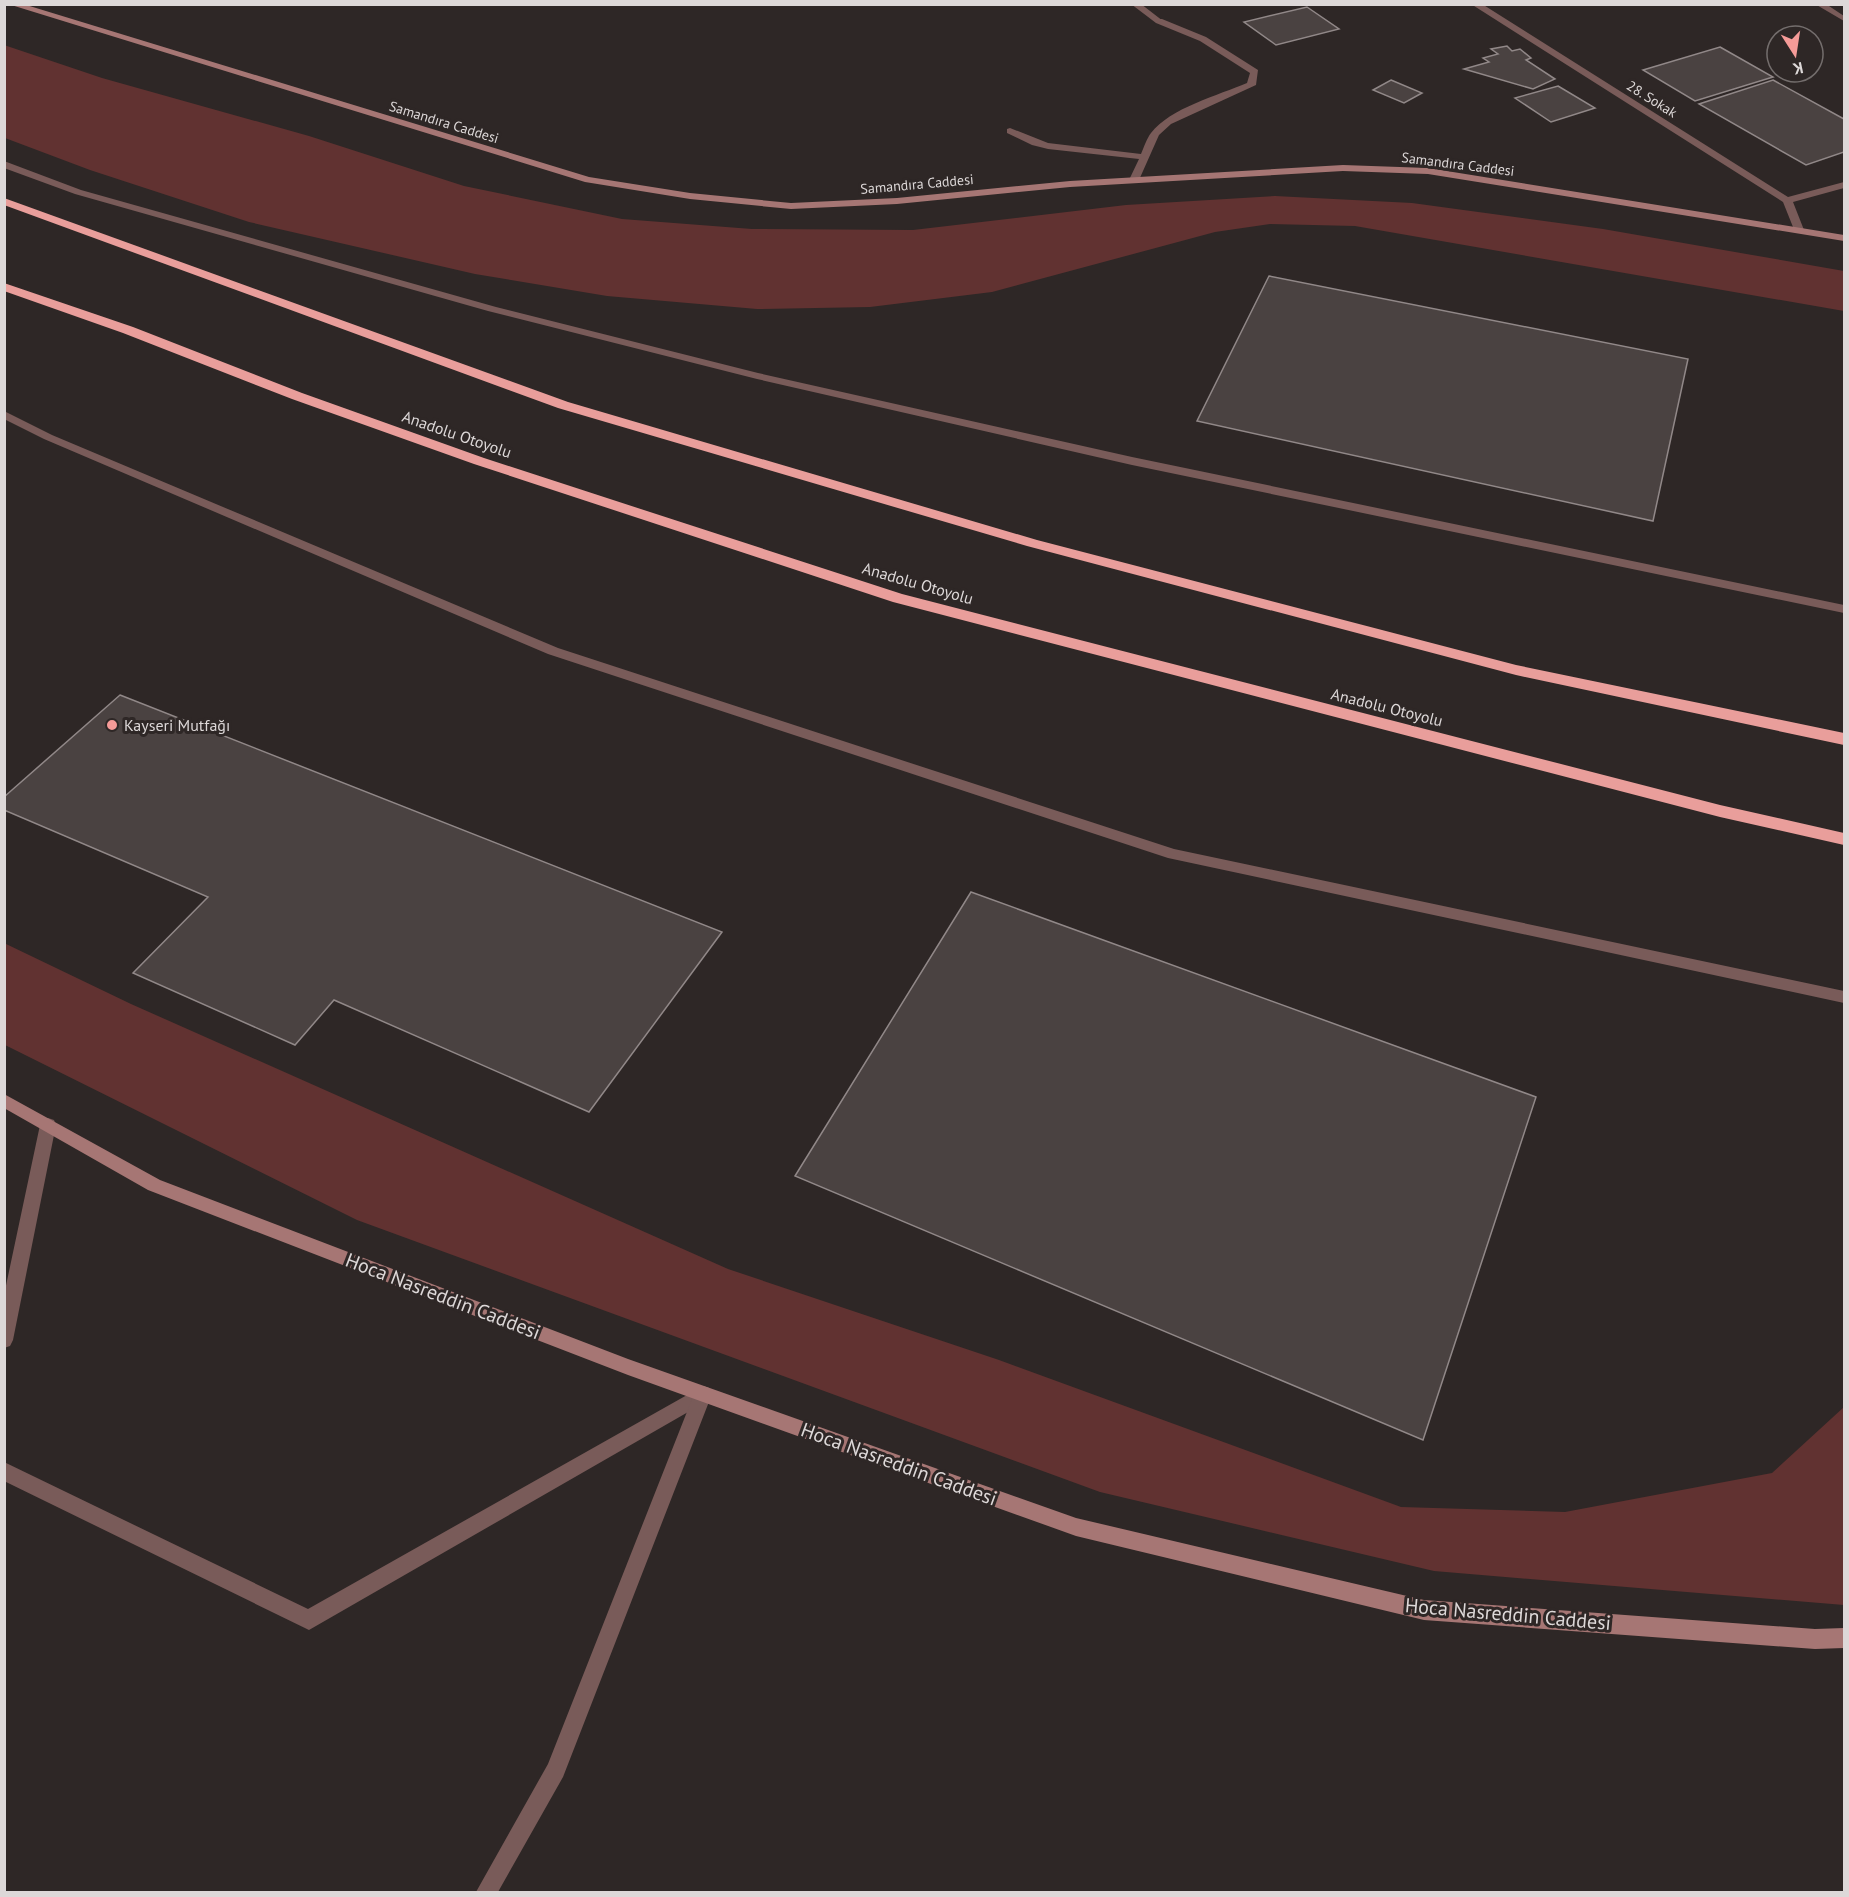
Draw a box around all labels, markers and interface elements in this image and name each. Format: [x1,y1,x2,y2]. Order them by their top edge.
north arrow [1765,24,1825,84]
text: K [1791,58,1805,80]
street label: 28. Sokak [1623,76,1681,122]
street label: Samandıra Caddesi [387,97,501,147]
street label: Samandıra Caddesi [1401,148,1515,180]
street label: Samandıra Caddesi [860,170,974,198]
street label: Anadolu Otoyolu [400,406,514,462]
street label: Anadolu Otoyolu [860,558,976,608]
street label: Anadolu Otoyolu [1329,683,1445,731]
place label: Kayseri Mutfağı [124,715,230,735]
marker: Kayseri Mutfağı [105,718,119,732]
street label: Hoca Nasreddin Caddesi [342,1247,544,1345]
street label: Hoca Nasreddin Caddesi [797,1416,1001,1512]
street label: Hoca Nasreddin Caddesi [1404,1592,1612,1636]

